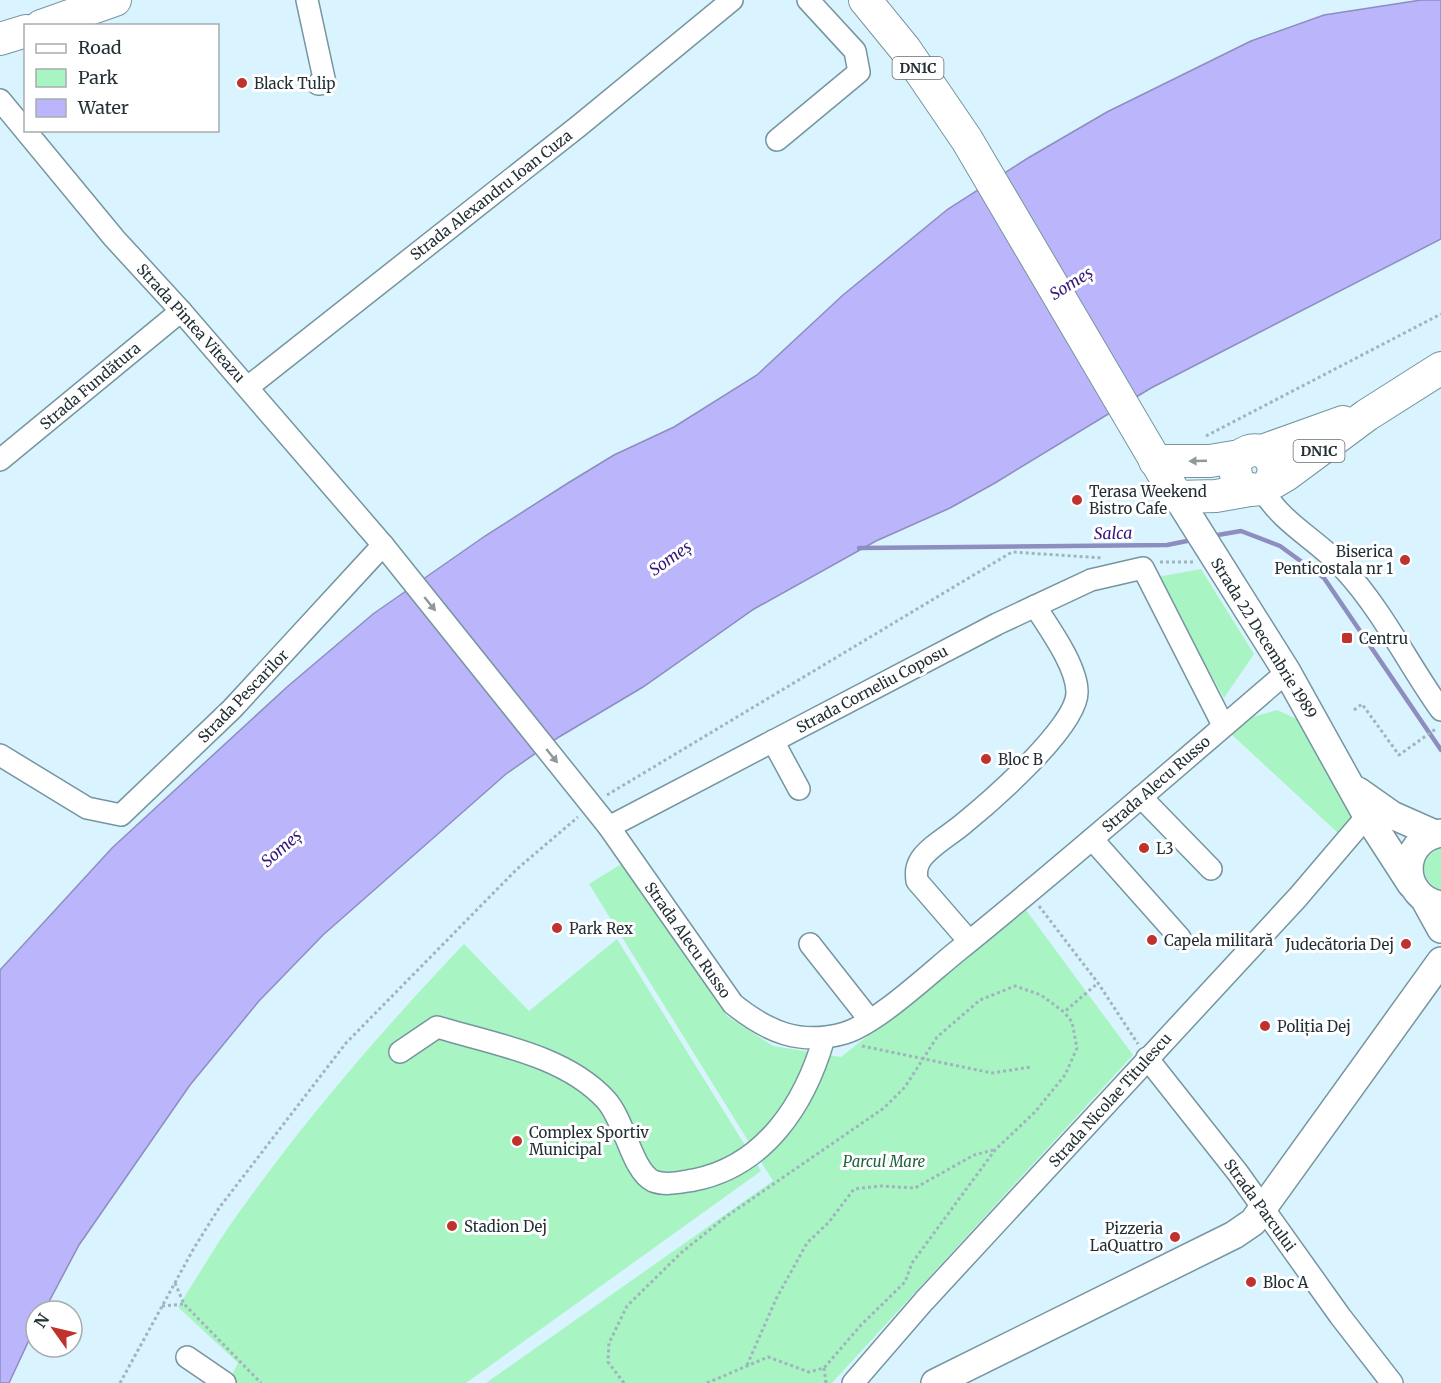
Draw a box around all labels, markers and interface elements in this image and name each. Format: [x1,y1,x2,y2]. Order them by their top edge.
legend [24,24,219,132]
text: Road [78,36,122,59]
road number: DN1C [892,57,944,79]
text: Park [78,66,119,89]
place label: Black Tulip [254,74,335,93]
marker: Black Tulip [235,76,249,90]
text: Water [77,96,129,119]
street label: Strada Alexandru Ioan Cuza [406,126,576,264]
street label: Strada Pintea Viteazu [133,260,249,386]
water label: Someș [1046,262,1097,305]
street label: Strada Fundătura [36,338,144,434]
road number: DN1C [1294,440,1344,462]
one-way arrow [1188,456,1207,466]
place label: Terasa Weekend Bistro Cafe [1089,482,1207,518]
marker: Terasa Weekend Bistro Cafe [1070,493,1084,507]
water label: Salca [1094,523,1132,543]
water label: Someș [645,536,696,580]
place label: Biserica Penticostala nr 1 [1274,542,1393,578]
marker: Biserica Penticostala nr 1 [1398,553,1412,567]
street label: Strada 22 Decembrie 1989 [1207,554,1321,722]
one-way arrow [424,596,437,612]
place label: Centru [1359,629,1408,648]
marker: Centru [1340,631,1354,645]
street label: Strada Corneliu Coposu [793,641,951,737]
street label: Strada Pescarilor [194,645,292,747]
street label: Strada Alecu Russo [1098,732,1214,836]
one-way arrow [546,748,559,764]
place label: Bloc B [998,750,1043,769]
marker: Bloc B [979,752,993,766]
water label: Someș [257,825,306,872]
place label: L3 [1156,839,1174,858]
marker: L3 [1137,841,1151,855]
street label: Strada Alecu Russo [641,878,735,1002]
place label: Park Rex [569,919,633,938]
marker: Park Rex [550,921,564,935]
place label: Capela militară [1164,931,1273,950]
marker: Capela militară [1145,933,1159,947]
place label: Judecătoria Dej [1284,935,1394,954]
marker: Judecătoria Dej [1399,937,1413,951]
place label: Poliția Dej [1277,1017,1351,1037]
marker: Poliția Dej [1258,1019,1272,1033]
street label: Strada Nicolae Titulescu [1045,1029,1175,1171]
place label: Complex Sportiv Municipal [529,1123,649,1159]
marker: Complex Sportiv Municipal [510,1134,524,1148]
park label: Parcul Mare [843,1152,926,1171]
street label: Strada Parcului [1220,1155,1300,1255]
place label: Stadion Dej [464,1217,547,1236]
marker: Stadion Dej [445,1219,459,1233]
place label: Pizzeria LaQuattro [1090,1219,1163,1255]
marker: Pizzeria LaQuattro [1168,1230,1182,1244]
place label: Bloc A [1263,1273,1309,1292]
marker: Bloc A [1244,1275,1258,1289]
north arrow [24,1299,84,1359]
text: N [30,1309,54,1331]

